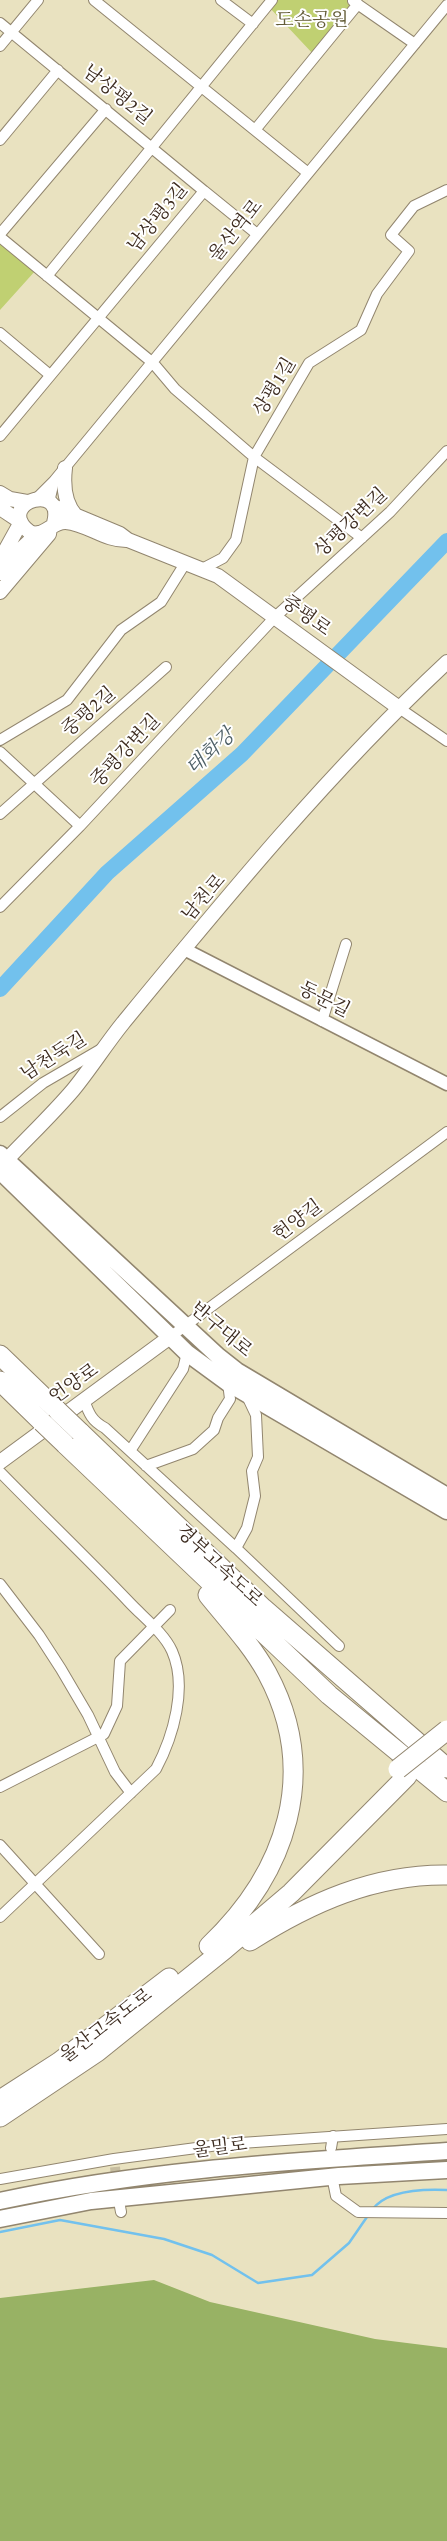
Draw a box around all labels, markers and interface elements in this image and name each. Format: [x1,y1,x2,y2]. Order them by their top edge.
park label: 도손공원 [275,10,349,32]
street label: 남상평2길 [78,60,156,130]
street label: 남상평3길 [123,179,193,257]
street label: 울산역로 [204,195,268,267]
street label: 상평1길 [249,354,301,420]
street label: 상평강변길 [310,483,392,563]
street label: 중평로 [277,591,335,641]
street label: 중평2길 [57,682,121,742]
street label: 중평강변길 [86,710,166,792]
water label: 태화강 [182,723,240,781]
street label: 남천로 [177,870,231,926]
street label: 동문길 [294,977,354,1023]
street label: 남천둑길 [17,1028,91,1086]
street label: 헌양길 [269,1195,327,1247]
street label: 반구대로 [186,1298,256,1362]
street label: 언양로 [45,1359,103,1409]
street label: 경부고속도로 [171,1520,267,1612]
street label: 울산고속도로 [55,1984,157,2068]
street label: 울밀로 [191,2133,249,2163]

